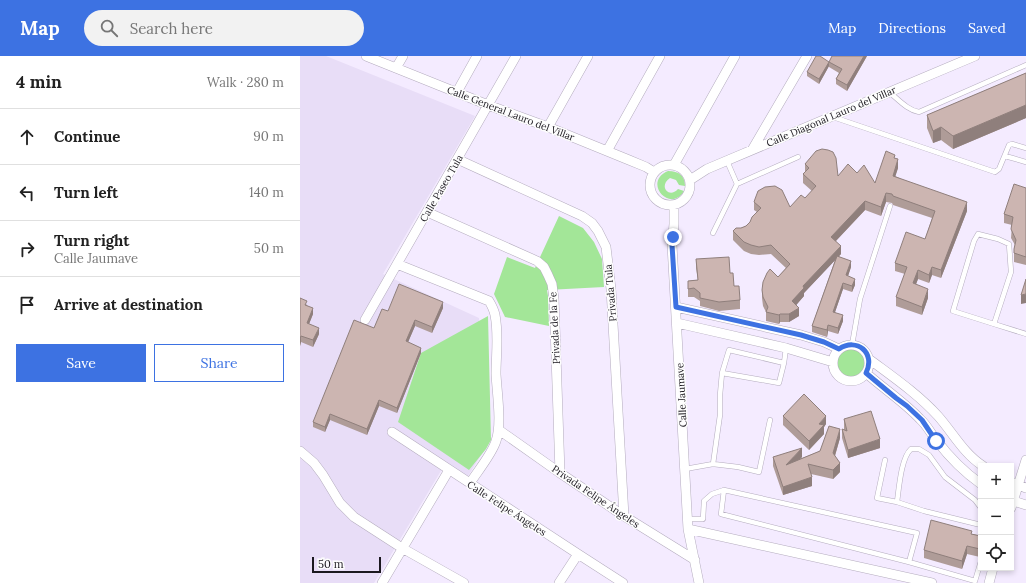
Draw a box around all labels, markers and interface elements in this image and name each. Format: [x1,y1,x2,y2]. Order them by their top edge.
search box [84,10,364,46]
text: Map [20,16,60,40]
icon: search [98,17,120,39]
text: Search here [130,19,213,38]
text: Map [828,19,856,37]
text: Directions [878,19,946,37]
text: Saved [968,19,1006,37]
text: 4 min [16,71,62,93]
text: Walk · 280 m [207,74,284,91]
street label: Calle General Lauro del Villar [445,83,577,144]
street label: Calle Diagonal Lauro del Villar [764,83,899,150]
icon: ahead [16,126,38,148]
text: Continue [54,127,120,146]
text: 90 m [253,128,284,145]
street label: Calle Paseo Tula [417,152,466,224]
icon: left [16,182,38,204]
text: Turn left [54,183,118,202]
text: 140 m [249,184,284,201]
route end [664,228,682,246]
text: Turn right [54,231,130,250]
icon: right [16,238,38,260]
text: 50 m [254,240,284,257]
text: Calle Jaumave [54,250,138,267]
street label: Privada Tula [602,264,619,322]
street label: Privada de la Fe [546,291,563,364]
icon: arrive [16,294,38,316]
text: Arrive at destination [54,295,203,314]
button: Save [16,344,146,382]
button: Share [154,344,284,382]
street label: Calle Jaumave [673,362,690,428]
route start [927,432,945,450]
street label: Privada Felipe Ángeles [549,462,643,531]
map controls [978,463,1014,571]
button: + [978,463,1014,499]
street label: Calle Felipe Ángeles [465,478,549,539]
button: − [978,499,1014,535]
button: locate [978,535,1014,571]
scale bar [312,555,381,574]
text: 50 m [318,557,344,571]

